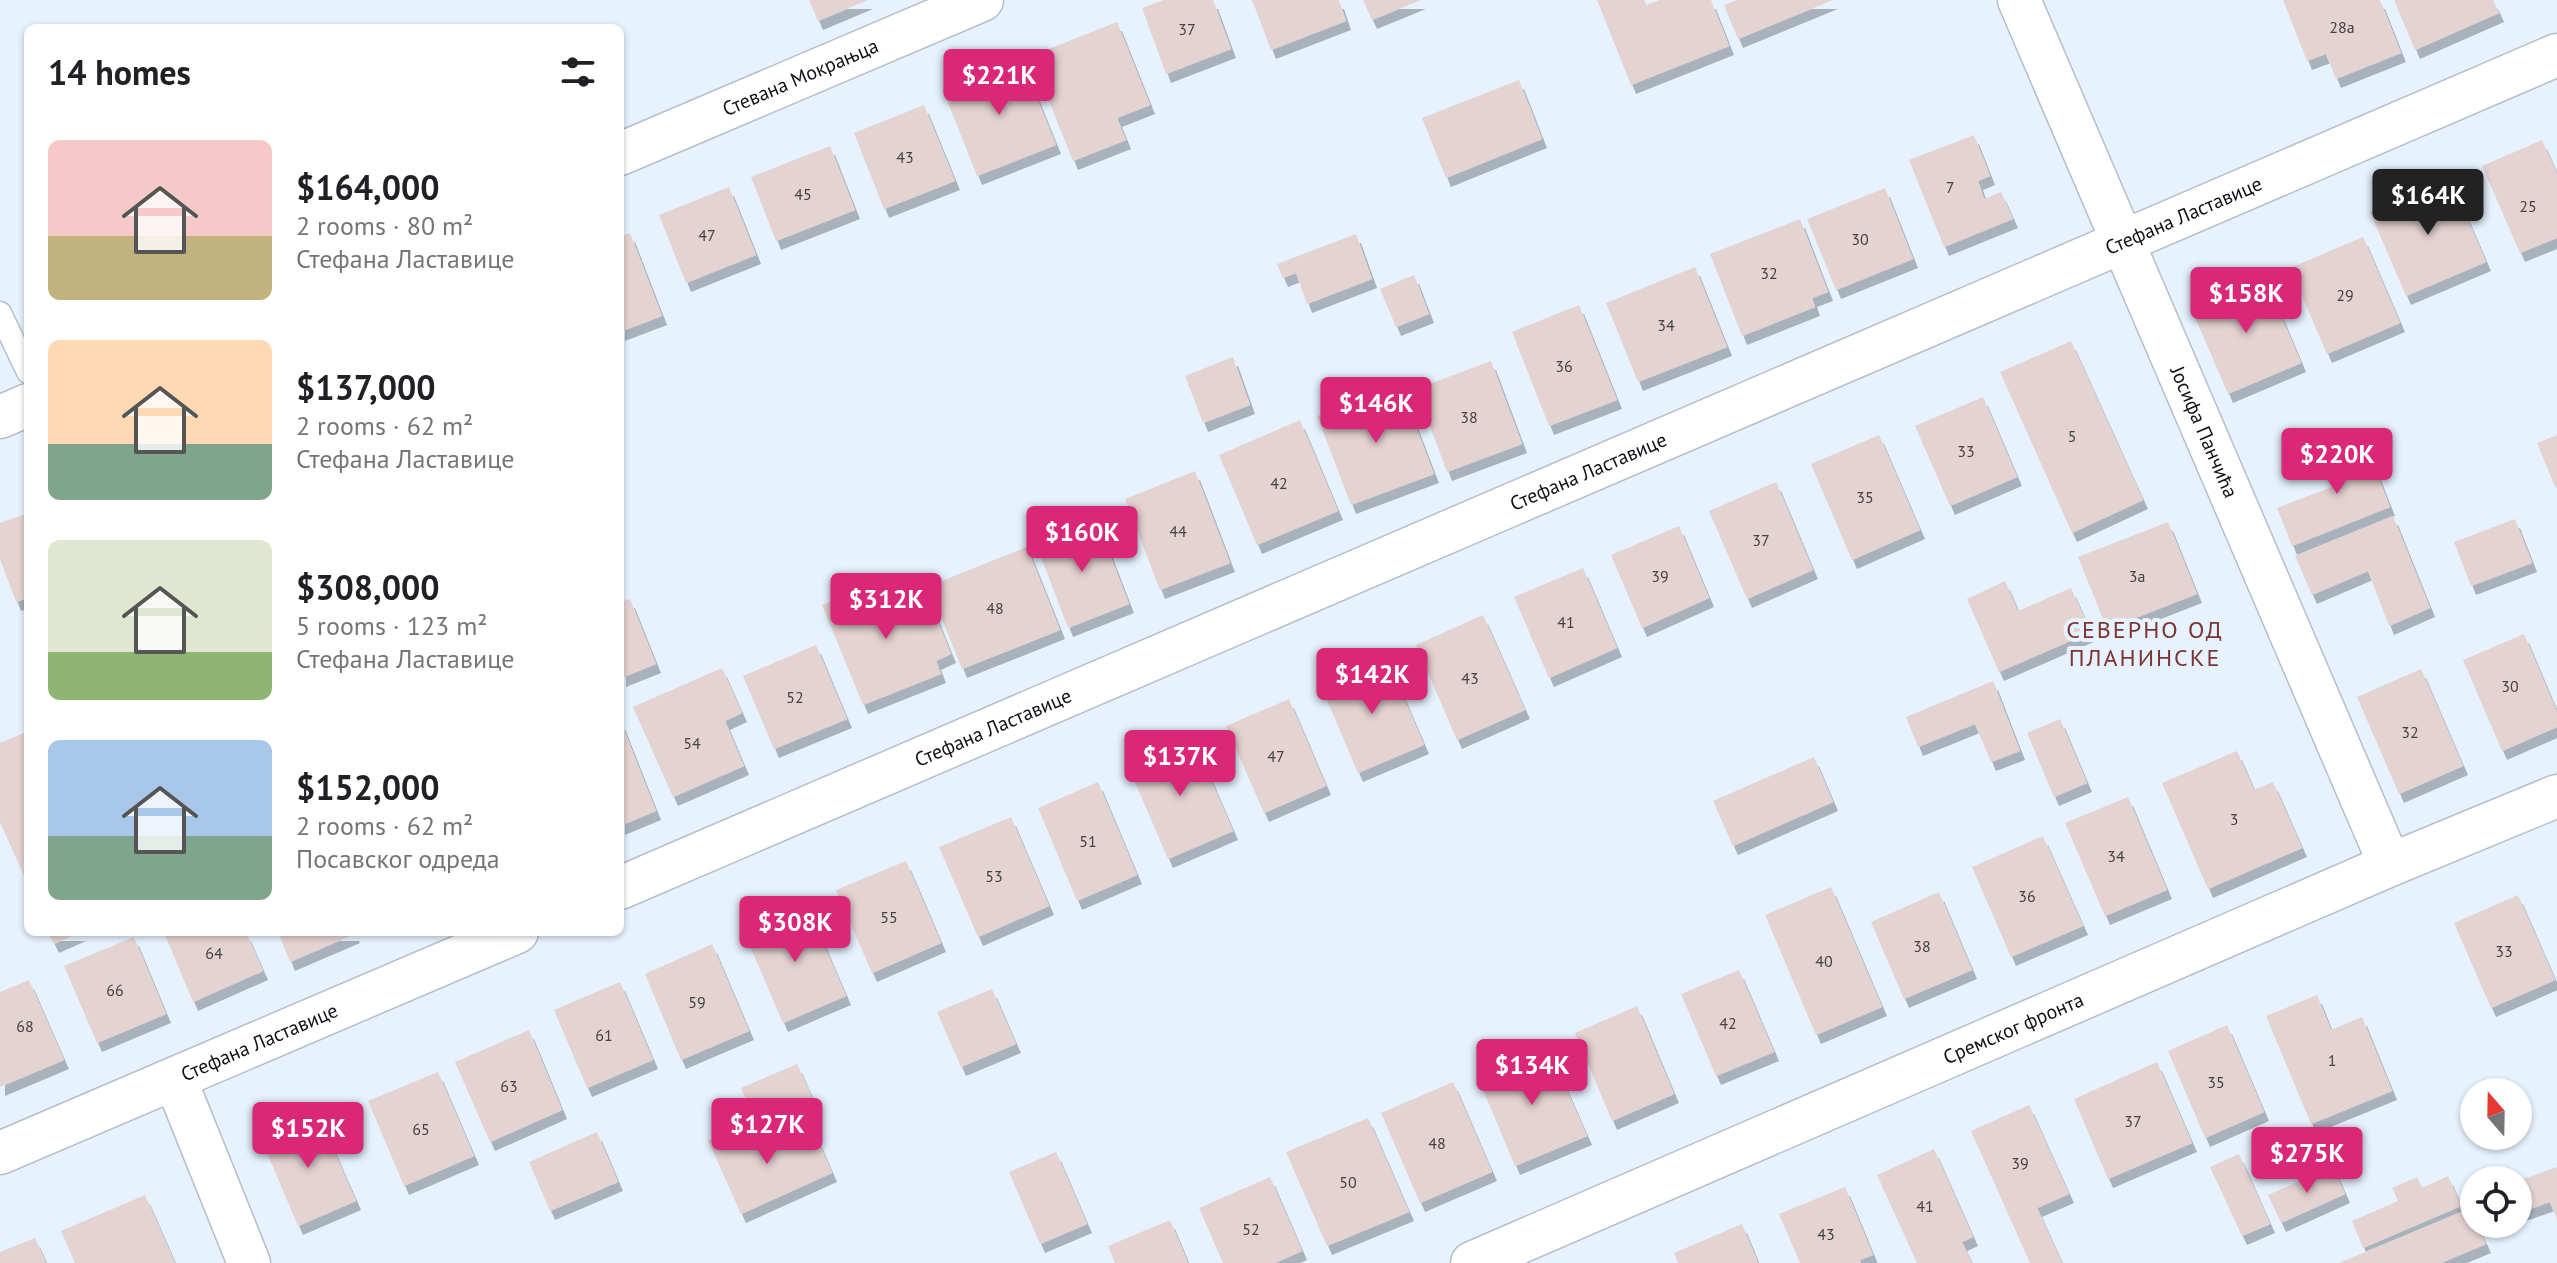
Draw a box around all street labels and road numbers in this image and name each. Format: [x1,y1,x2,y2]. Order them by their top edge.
street label: Стевана Мокрањца [718,33,882,122]
street label: Стефана Ластавице [2101,170,2266,261]
street label: Јосифа Панчића [2164,361,2244,502]
street label: Стефана Ластавице [1506,426,1671,517]
street label: Стефана Ластавице [911,682,1075,773]
street label: Сремског фронта [1939,986,2087,1070]
street label: Стефана Ластавице [177,997,342,1087]

